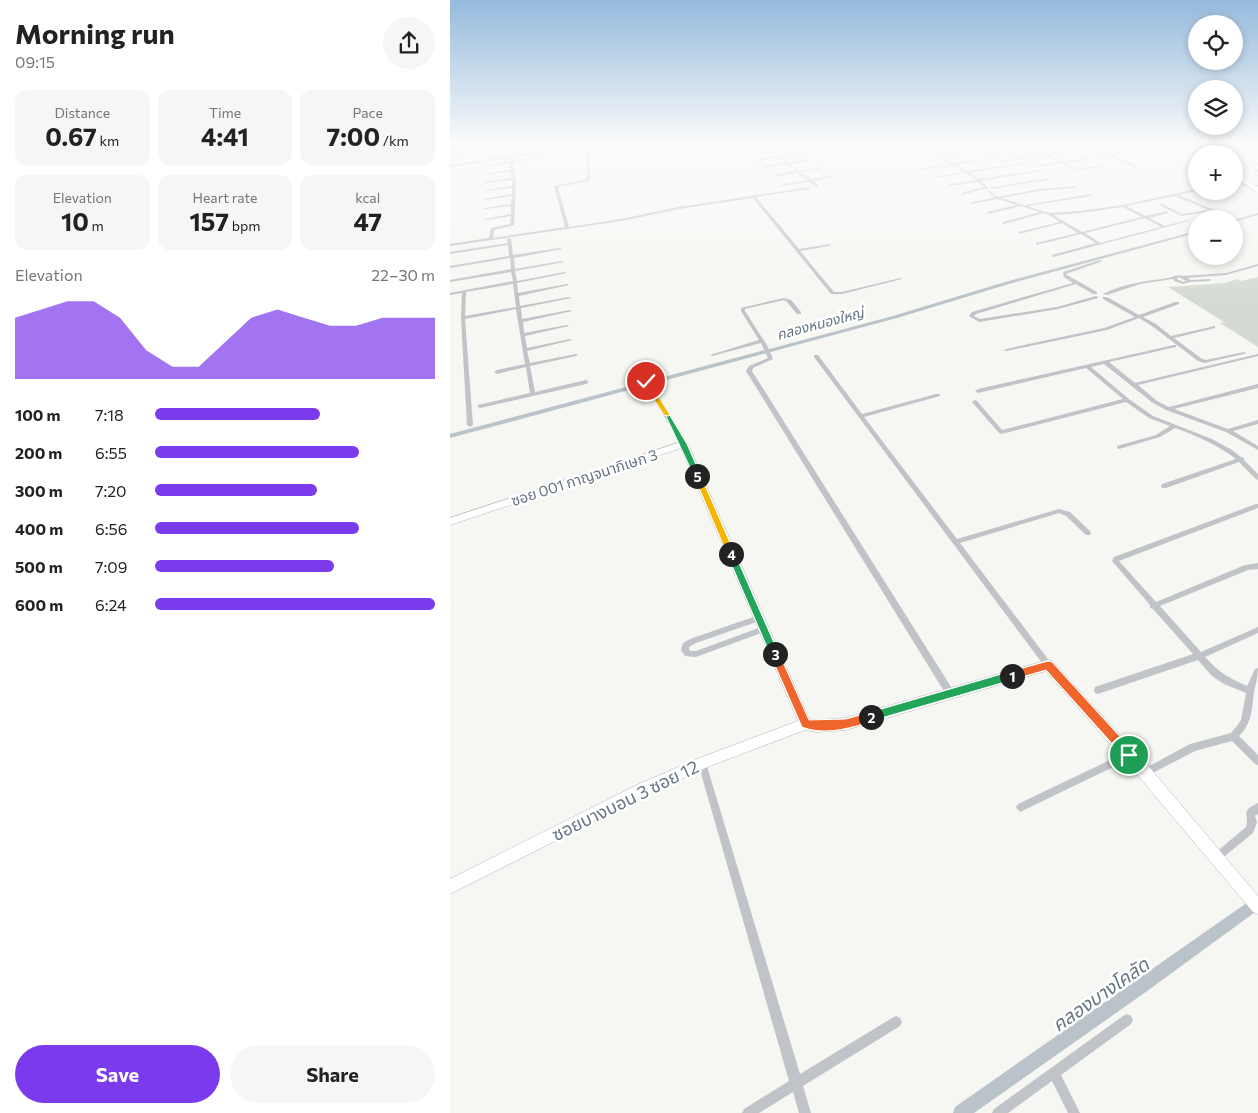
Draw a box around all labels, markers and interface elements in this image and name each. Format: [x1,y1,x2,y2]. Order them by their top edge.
map controls [1188,15,1243,265]
button: locate [1188,15,1243,70]
text: Morning run [15,16,175,50]
button: share [383,17,435,69]
text: 09:15 [15,52,55,71]
button: layers [1188,80,1243,135]
text: Distance [55,104,110,121]
text: Time [209,104,241,121]
text: Pace [352,104,383,121]
text: 0.67 [45,121,97,151]
text: 4:41 [201,121,249,151]
text: 7:00 [327,121,380,151]
text: km [97,132,119,149]
text: /km [380,132,409,149]
button: + [1188,145,1243,200]
text: Elevation [53,189,112,206]
text: Heart rate [192,189,258,206]
text: kcal [355,189,380,206]
text: 10 [61,206,89,236]
text: 157 [189,206,229,236]
text: 47 [353,206,382,236]
button: − [1188,210,1243,265]
text: m [89,217,104,234]
text: bpm [229,217,261,234]
text: Elevation [15,265,83,284]
text: 22–30 m [371,265,435,284]
water label: คลองหนองใหญ่ [775,303,867,343]
pin [625,360,667,402]
icon: check [632,367,660,395]
text: 100 m [15,405,61,424]
text: 7:18 [95,405,124,424]
text: 200 m [15,443,62,462]
text: 6:55 [95,443,127,462]
street label: ซอย 001 กาญจนาภิเษก 3 [509,445,659,509]
pin: 5 [684,464,710,488]
text: 5 [693,468,702,485]
text: 300 m [15,481,63,500]
text: 7:20 [95,481,127,500]
text: 400 m [15,519,63,538]
text: 6:56 [95,519,127,538]
pin: 4 [718,542,744,566]
text: 4 [727,546,736,563]
text: 500 m [15,557,63,576]
text: 7:09 [95,557,127,576]
text: 600 m [15,595,63,614]
text: 6:24 [95,595,127,614]
pin: 3 [762,642,788,666]
text: 3 [771,646,780,663]
pin: 1 [1000,664,1024,688]
text: 1 [1009,668,1016,685]
pin: 2 [858,704,884,730]
text: 2 [868,709,875,726]
pin [1108,734,1150,776]
icon: arrive [1115,741,1143,769]
street label: ซอยบางบอน 3 ซอย 12 [548,755,702,845]
water label: คลองบางโคลัด [1047,951,1154,1036]
button: Save [15,1045,220,1103]
button: Share [230,1045,435,1103]

